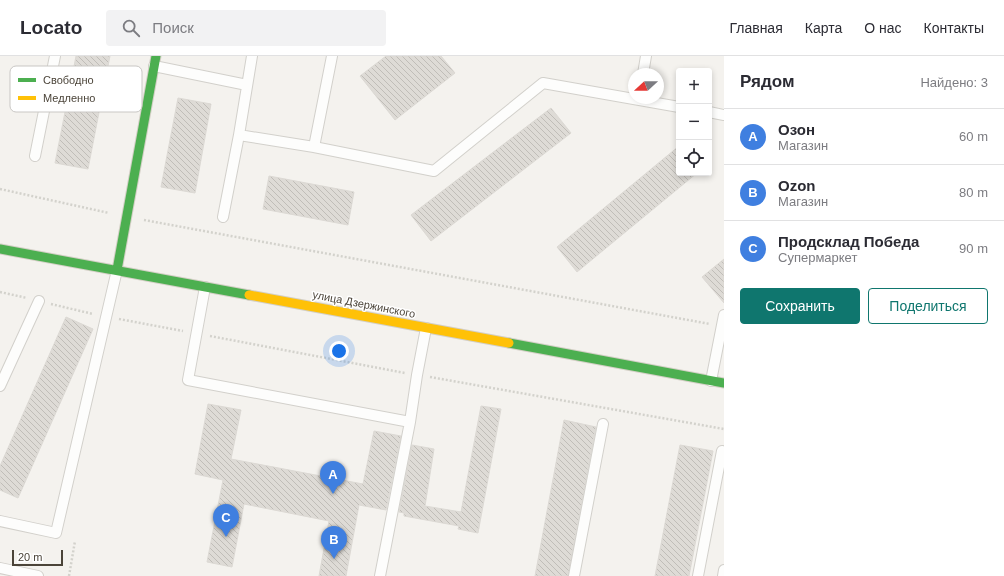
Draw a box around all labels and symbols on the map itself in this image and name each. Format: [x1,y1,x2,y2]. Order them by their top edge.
legend [10,66,142,112]
north arrow [628,68,664,104]
text: Свободно [43,74,94,86]
text: Медленно [43,92,95,104]
street label: улица Дзержинского [312,288,416,320]
your location [329,341,349,361]
pin: A [320,461,346,494]
pin: C [213,504,239,537]
pin: B [321,526,347,559]
scale bar [12,548,63,567]

